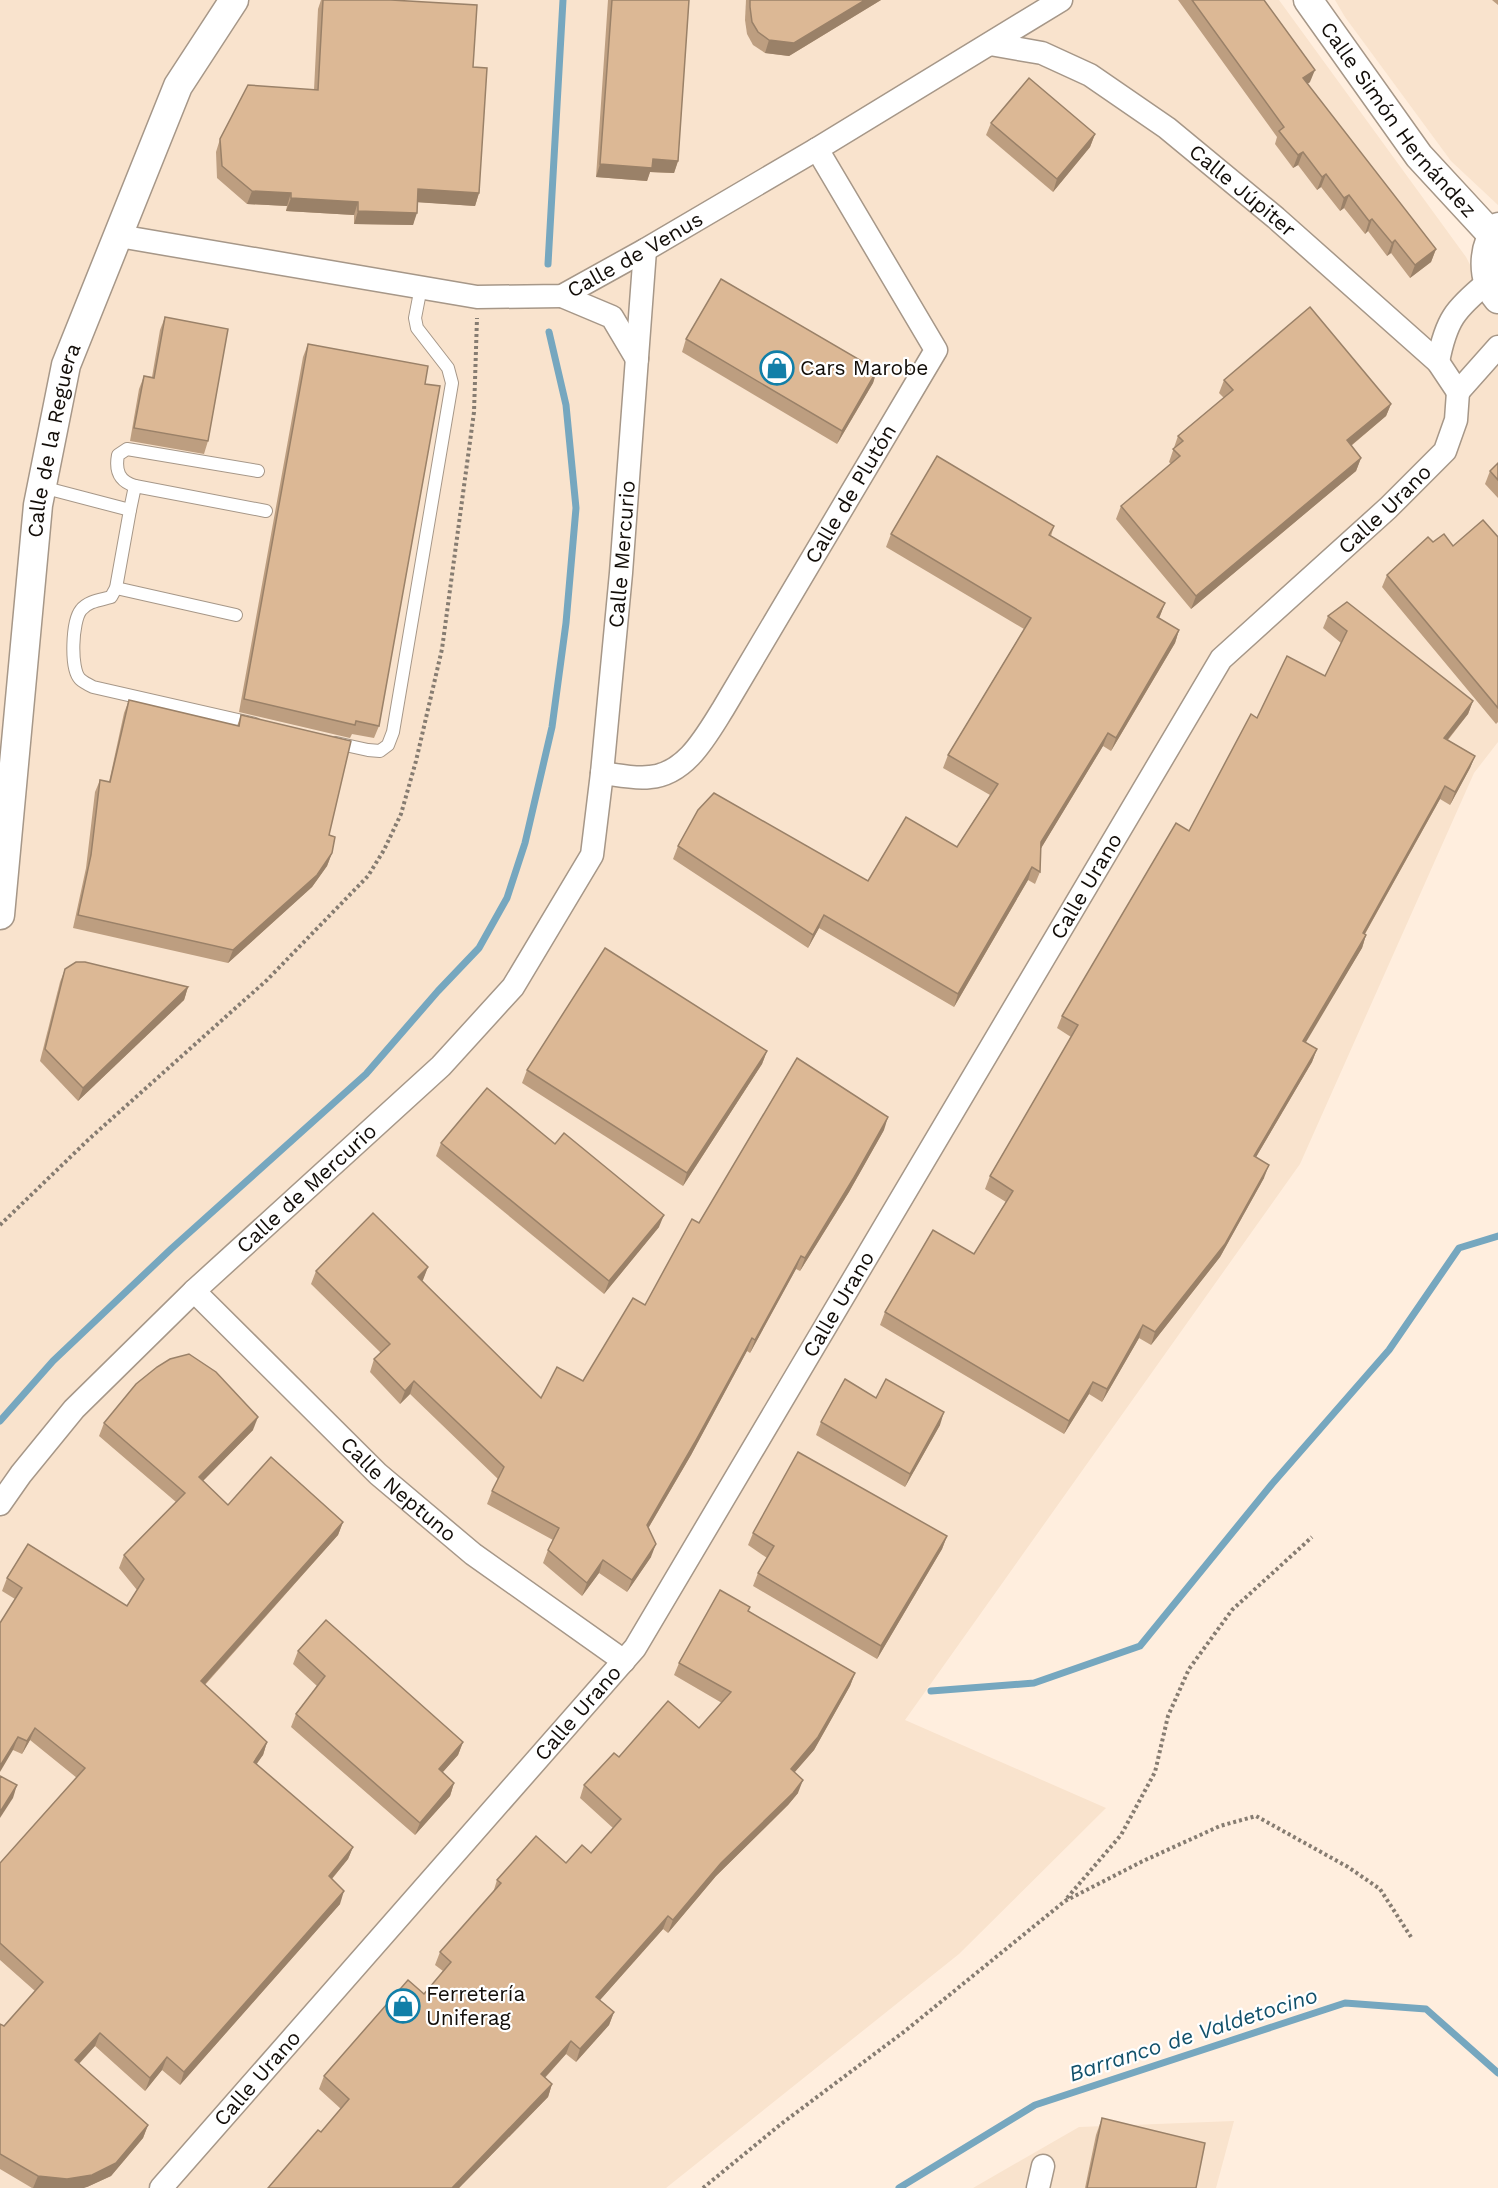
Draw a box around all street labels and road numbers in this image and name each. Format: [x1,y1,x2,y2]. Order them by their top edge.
street label: Calle Simón Hernández [1315,17,1482,222]
street label: Calle Júpiter [1184,139,1301,242]
street label: Calle de Venus [563,206,707,303]
street label: Calle de la Reguera [22,339,86,539]
street label: Calle de Plutón [799,420,901,568]
street label: Calle Urano [1333,459,1436,559]
street label: Calle Mercurio [603,479,640,629]
street label: Calle Urano [1045,828,1127,944]
street label: Calle de Mercurio [231,1118,381,1258]
street label: Calle Urano [797,1246,879,1362]
street label: Calle Neptuno [336,1431,462,1547]
street label: Calle Urano [529,1660,626,1766]
street label: Calle Urano [208,2025,306,2131]

